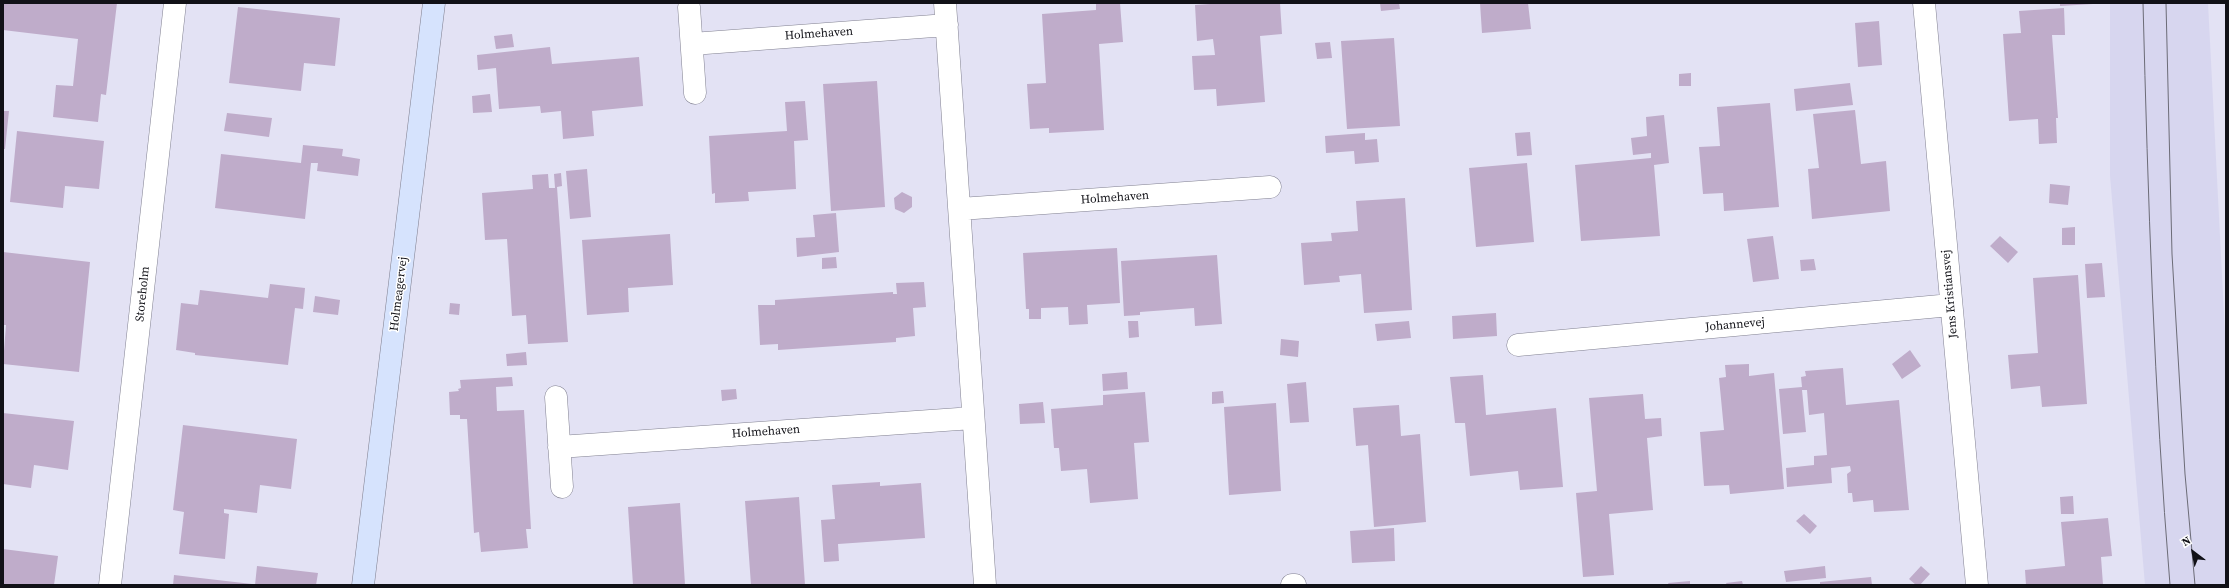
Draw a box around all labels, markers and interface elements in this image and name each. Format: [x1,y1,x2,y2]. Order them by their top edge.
street label: Holmehaven [784,24,854,44]
street label: Holmehaven [1080,188,1150,208]
street label: Jens Kristiansvej [1939,249,1961,339]
street label: Holmeagervej [387,256,411,332]
street label: Storeholm [133,266,153,322]
street label: Johannevej [1705,315,1765,335]
street label: Holmehaven [731,422,801,442]
north arrow [2173,532,2213,572]
text: N [2179,533,2194,550]

